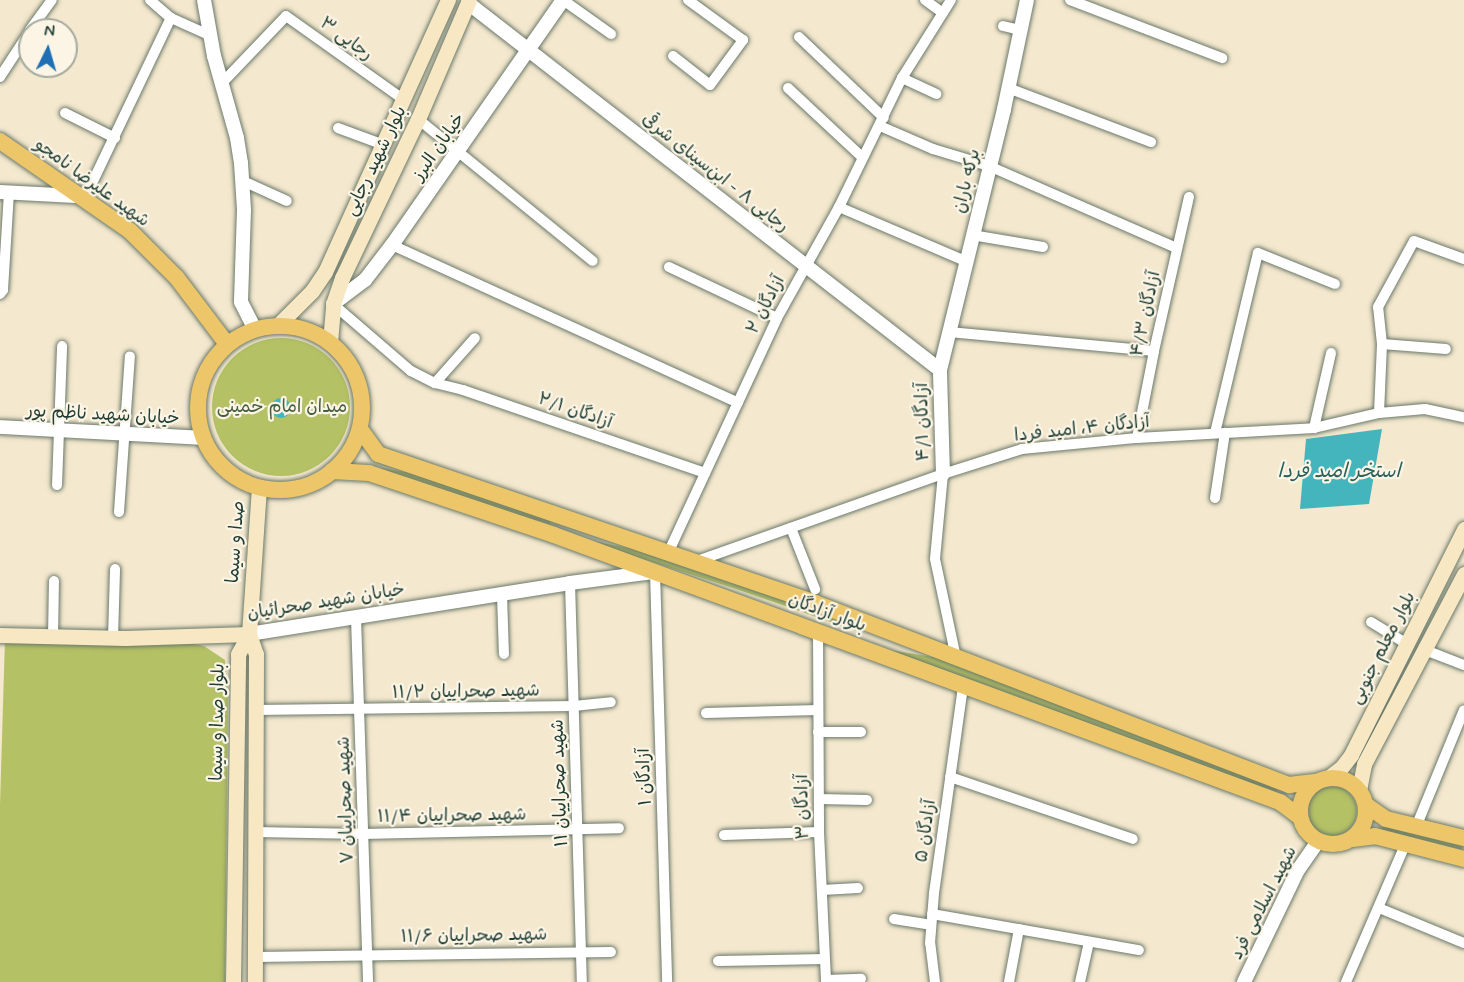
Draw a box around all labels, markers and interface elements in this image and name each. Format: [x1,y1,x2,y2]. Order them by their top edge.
street label: رجایی ۳ [315,13,377,65]
north arrow [18,18,78,78]
text: N [43,21,56,42]
street label: بلوار شهید رجایی [340,102,412,220]
street label: خیابان البرز [408,109,470,185]
street label: رجایی ۸ - ابن‌سینای شرقی [637,109,793,237]
street label: شهید علیرضا نامجو [30,134,154,232]
street label: برکه باران [949,147,985,215]
street label: آزادگان ۴/۳ [1126,269,1166,359]
street label: آزادگان ۲ [742,272,790,338]
street label: آزادگان ۴/۱ [912,382,934,462]
street label: آزادگان ۲/۱ [535,388,615,434]
park label: میدان امام خمینی [217,396,347,418]
street label: خیابان شهید ناظم پور [26,400,180,430]
street label: آزادگان ۴، امید فردا [1013,411,1151,447]
water label: استخر امید فردا [1277,459,1401,483]
street label: صدا و سیما [222,500,250,584]
street label: خیابان شهید صحرائیان [246,579,406,625]
street label: بلوار معلم جنوبی [1345,588,1421,708]
street label: بلوار آزادگان [785,589,869,637]
street label: بلوار صدا و سیما [206,663,230,781]
street label: شهید صحراییان ۱۱/۲ [392,680,540,704]
street label: شهید صحراییان ۱۱ [547,719,573,847]
street label: شهید صحراییان ۷ [333,736,359,864]
street label: آزادگان ۱ [633,748,657,806]
street label: آزادگان ۳ [792,774,814,840]
street label: آزادگان ۵ [911,798,941,864]
street label: شهید صحراییان ۱۱/۴ [377,804,527,828]
street label: شهید اسلامی فرد [1226,843,1302,963]
street label: شهید صحراییان ۱۱/۶ [401,924,547,948]

